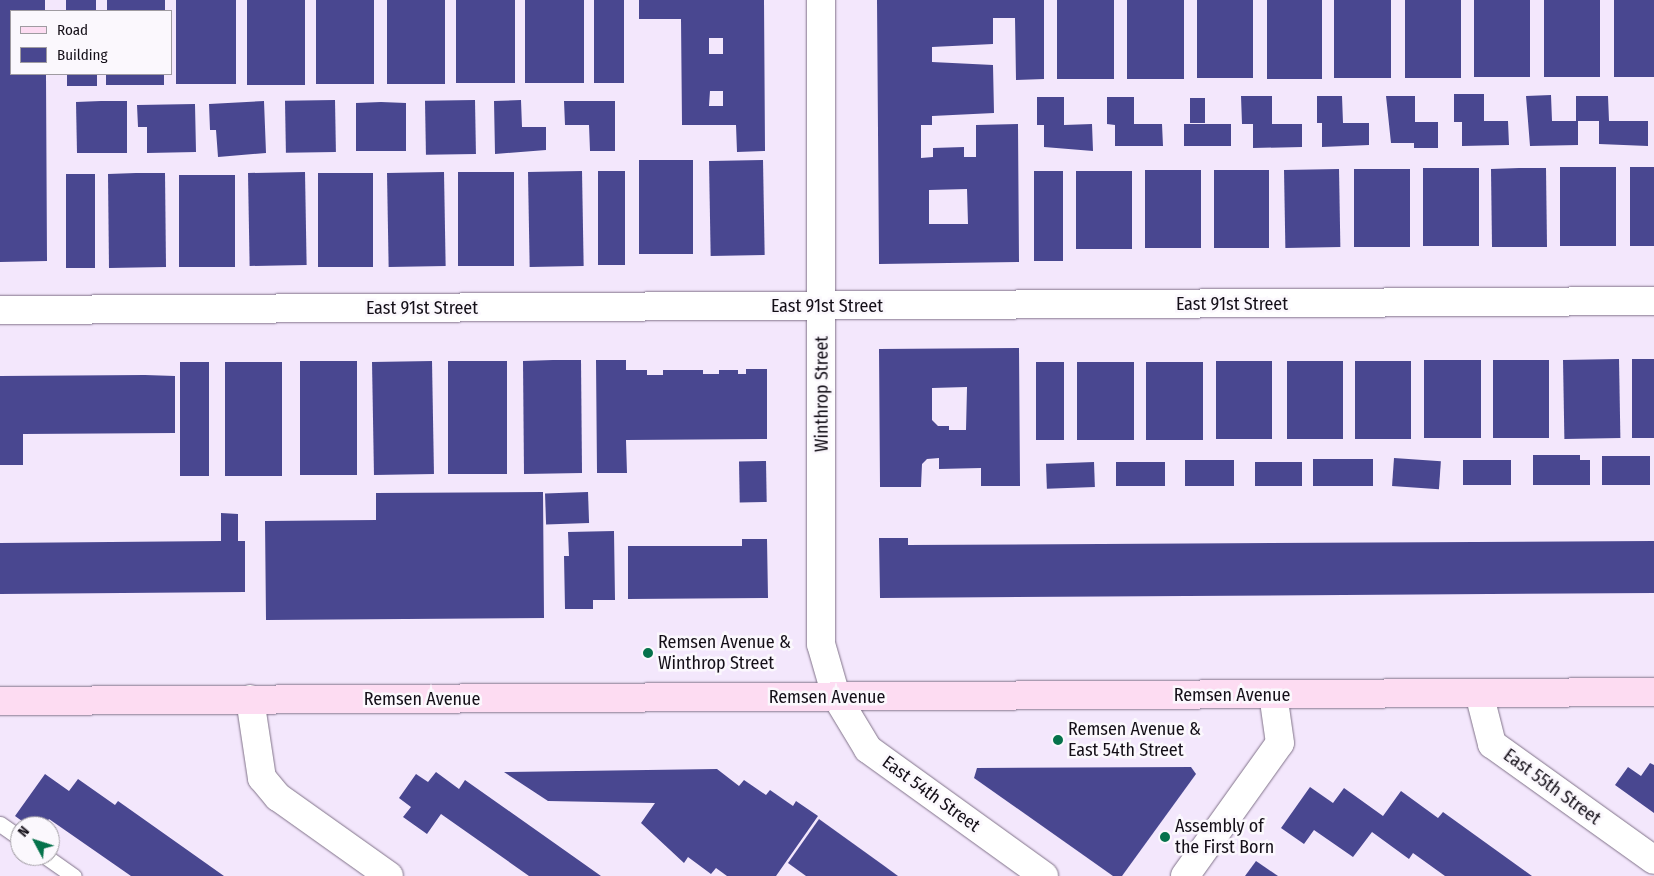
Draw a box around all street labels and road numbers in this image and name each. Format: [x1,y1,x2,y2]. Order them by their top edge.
street label: East 91st Street [1176,293,1288,315]
street label: East 91st Street [771,295,883,317]
street label: East 91st Street [366,297,478,319]
street label: Winthrop Street [811,336,833,452]
street label: Remsen Avenue [1174,684,1290,706]
street label: Remsen Avenue [769,686,885,708]
street label: Remsen Avenue [364,688,480,710]
street label: East 55th Street [1499,744,1605,830]
street label: East 54th Street [878,751,984,837]

